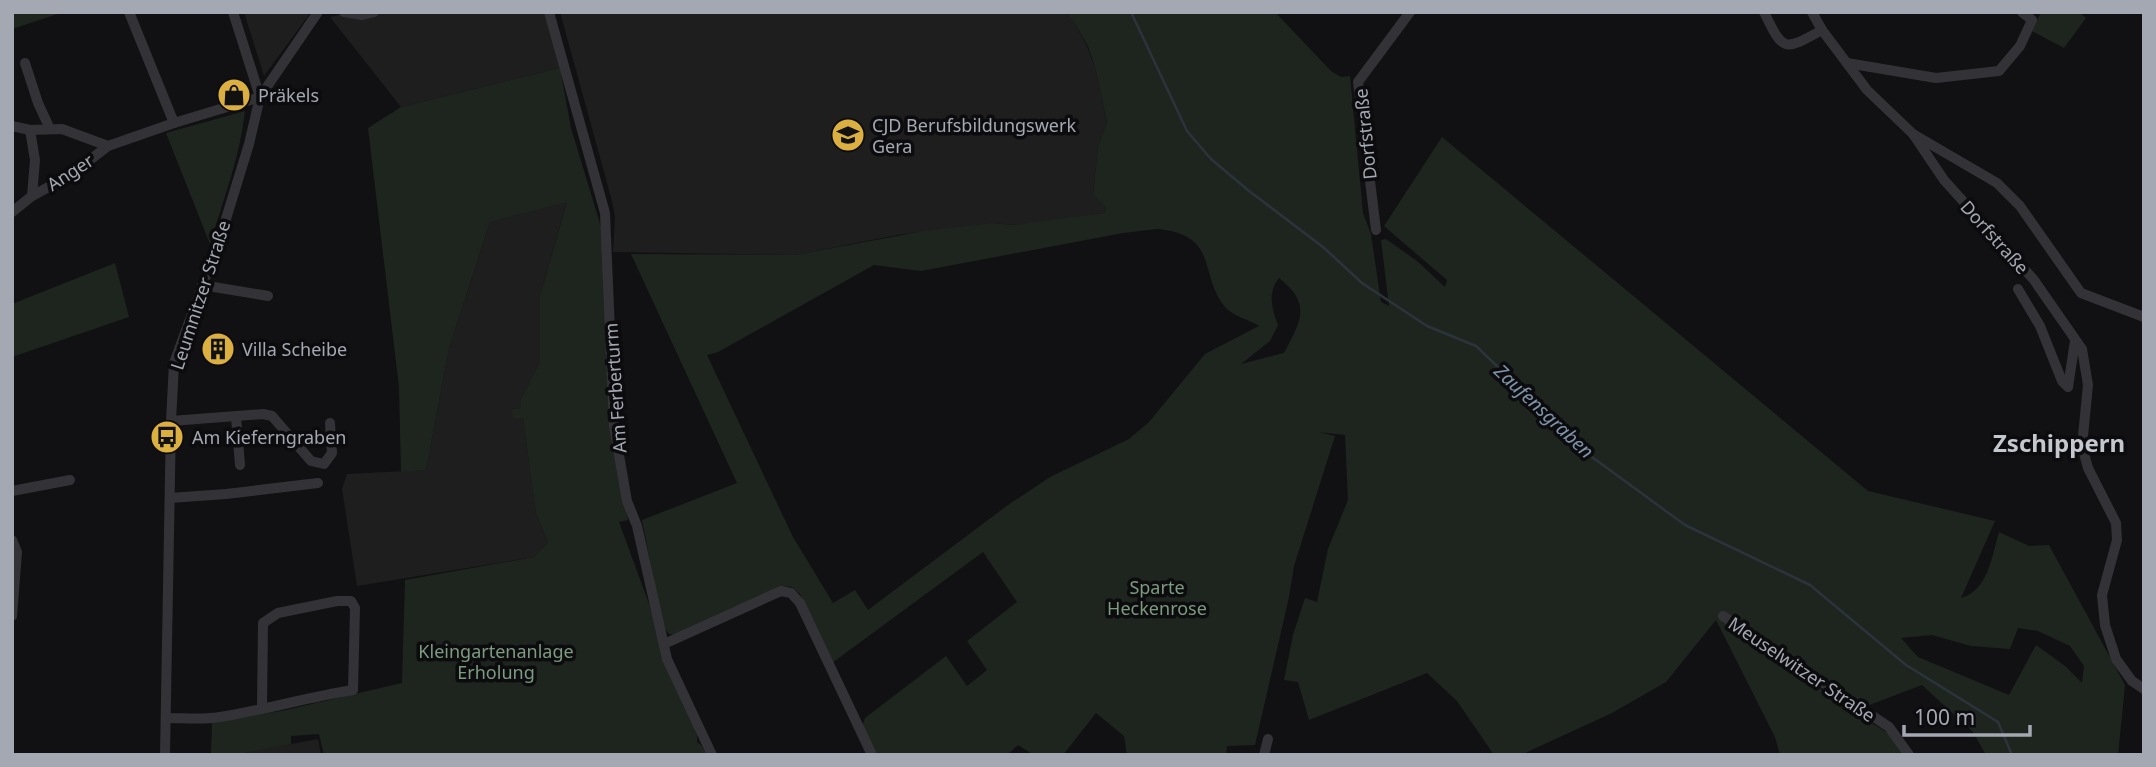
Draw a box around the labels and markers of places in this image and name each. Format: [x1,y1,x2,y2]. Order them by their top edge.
shop icon: Präkels [215,76,253,114]
place label: Präkels [258,83,319,107]
place label: CJD Berufsbildungswerk Gera [872,113,1076,158]
school or university icon: CJD Berufsbildungswerk Gera [829,116,867,154]
building icon: Villa Scheibe [199,330,237,368]
place label: Villa Scheibe [242,337,347,361]
bus stop icon: Am Kieferngraben [148,418,186,456]
place label: Am Kieferngraben [192,425,346,449]

